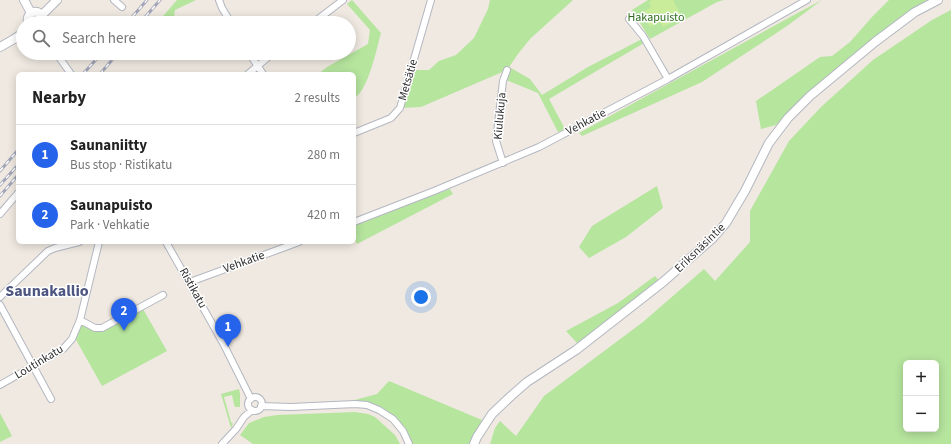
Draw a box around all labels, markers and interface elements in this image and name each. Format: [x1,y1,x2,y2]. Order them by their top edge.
park label: Hakapuisto [627,9,685,26]
search box [16,16,356,60]
icon: search [30,27,52,49]
text: Search here [62,28,136,49]
street label: Metsätie [394,57,422,103]
text: Nearby [32,86,86,110]
text: 2 results [295,89,340,107]
street label: Kiulukuja [489,92,511,140]
street label: Vehkatie [563,104,609,140]
text: Saunaniitty [70,135,147,156]
text: 1 [42,146,48,164]
text: 280 m [307,146,340,164]
text: Bus stop · Ristikatu [70,156,172,174]
text: Saunapuisto [70,195,153,216]
text: 2 [42,206,48,224]
text: 420 m [307,206,340,224]
text: Park · Vehkatie [70,216,149,234]
street label: Eriksnäsintie [671,219,729,277]
street label: Vehkatie [221,247,267,277]
street label: Ristikatu [175,265,211,311]
district label: Saunakallio [5,280,89,302]
your location [411,287,431,307]
pin: 2 [111,298,137,331]
pin: 1 [215,314,241,347]
street label: Loutinkatu [11,341,67,383]
map controls [903,360,939,432]
button: + [903,360,939,396]
button: − [903,396,939,432]

